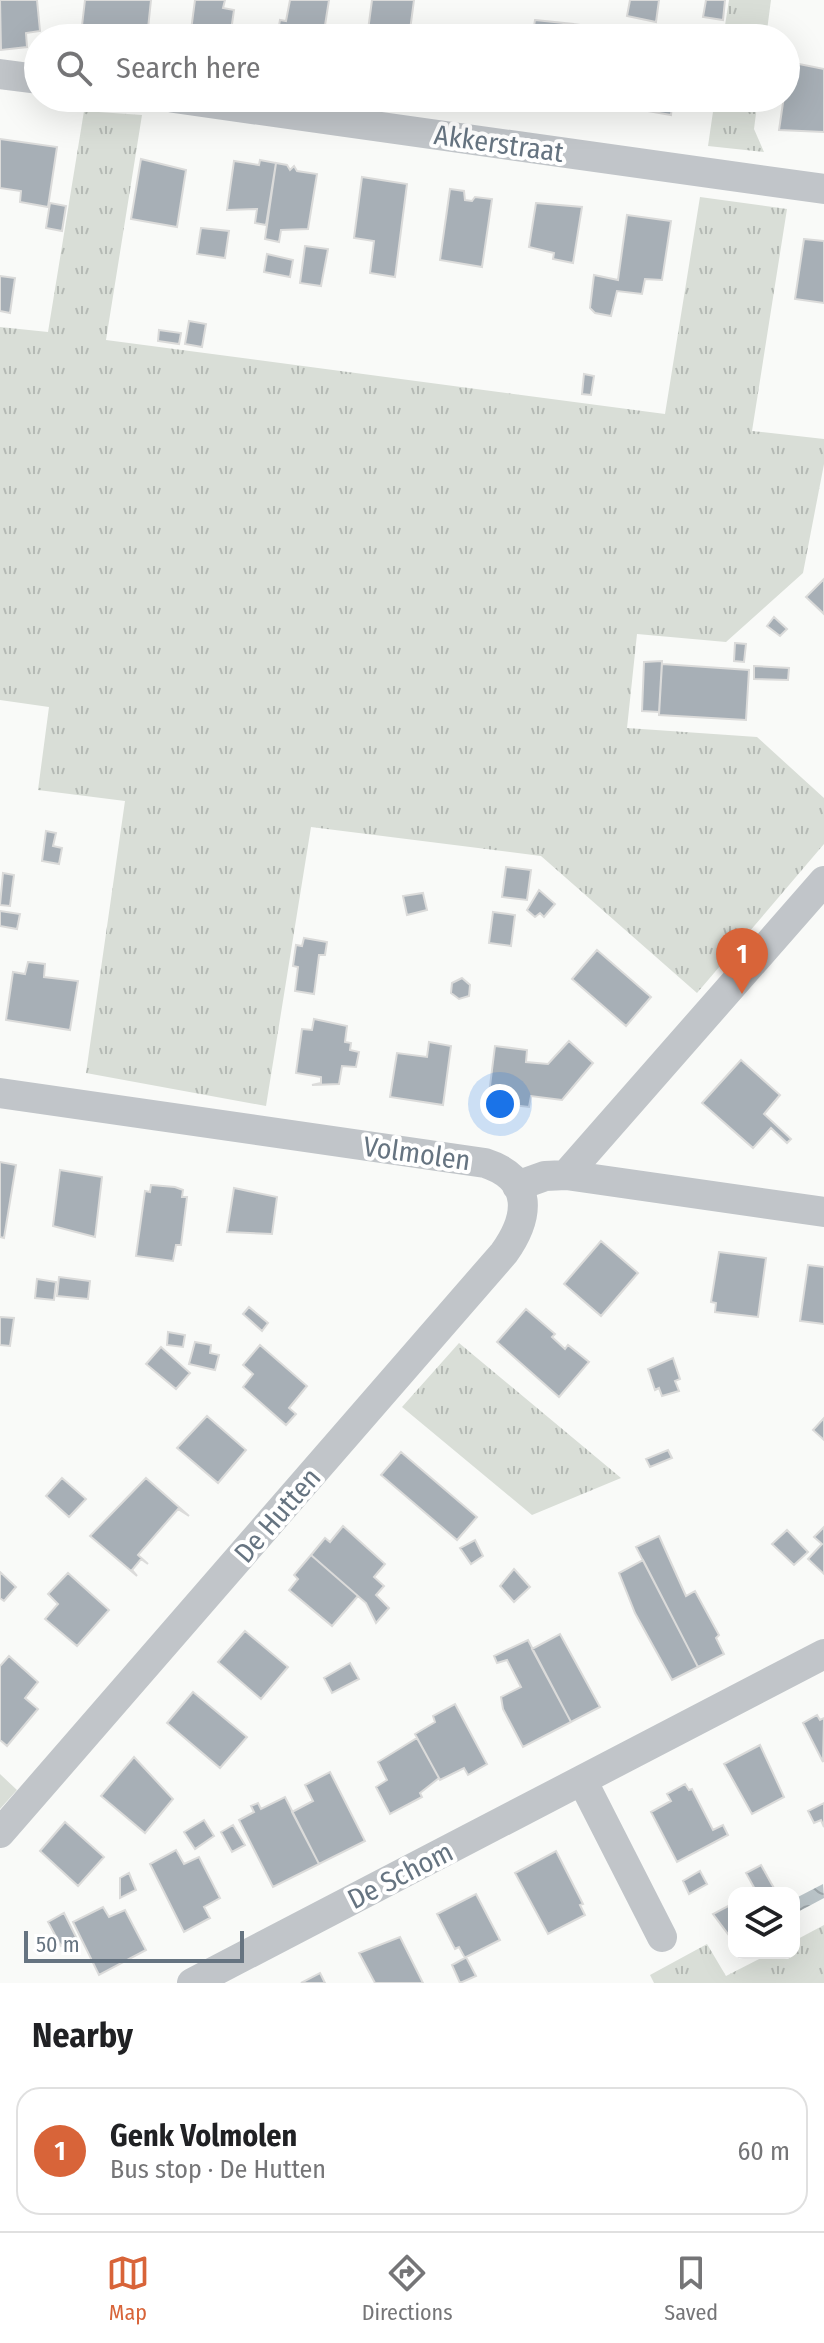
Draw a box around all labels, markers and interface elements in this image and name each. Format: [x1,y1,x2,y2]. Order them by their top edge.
search box [24,24,800,112]
icon: search [52,46,96,90]
text: Search here [116,50,261,86]
street label: Akkerstraat [432,118,567,169]
pin: 1 [716,928,768,994]
your location [480,1084,520,1124]
street label: Volmolen [361,1130,473,1177]
street label: De Hutten [227,1461,327,1569]
street label: De Schom [342,1835,458,1916]
map controls [728,1887,800,1959]
button: layers [728,1887,800,1959]
scale bar [24,1927,244,1963]
text: 50 m [36,1931,80,1958]
text: Nearby [32,2015,133,2056]
text: Genk Volmolen [110,2118,297,2154]
text: 1 [55,2136,66,2167]
text: 60 m [737,2136,790,2167]
text: Bus stop · De Hutten [110,2154,326,2185]
tab: Map [106,2251,150,2326]
tab: Directions [362,2251,453,2326]
tab: Saved [664,2251,718,2326]

